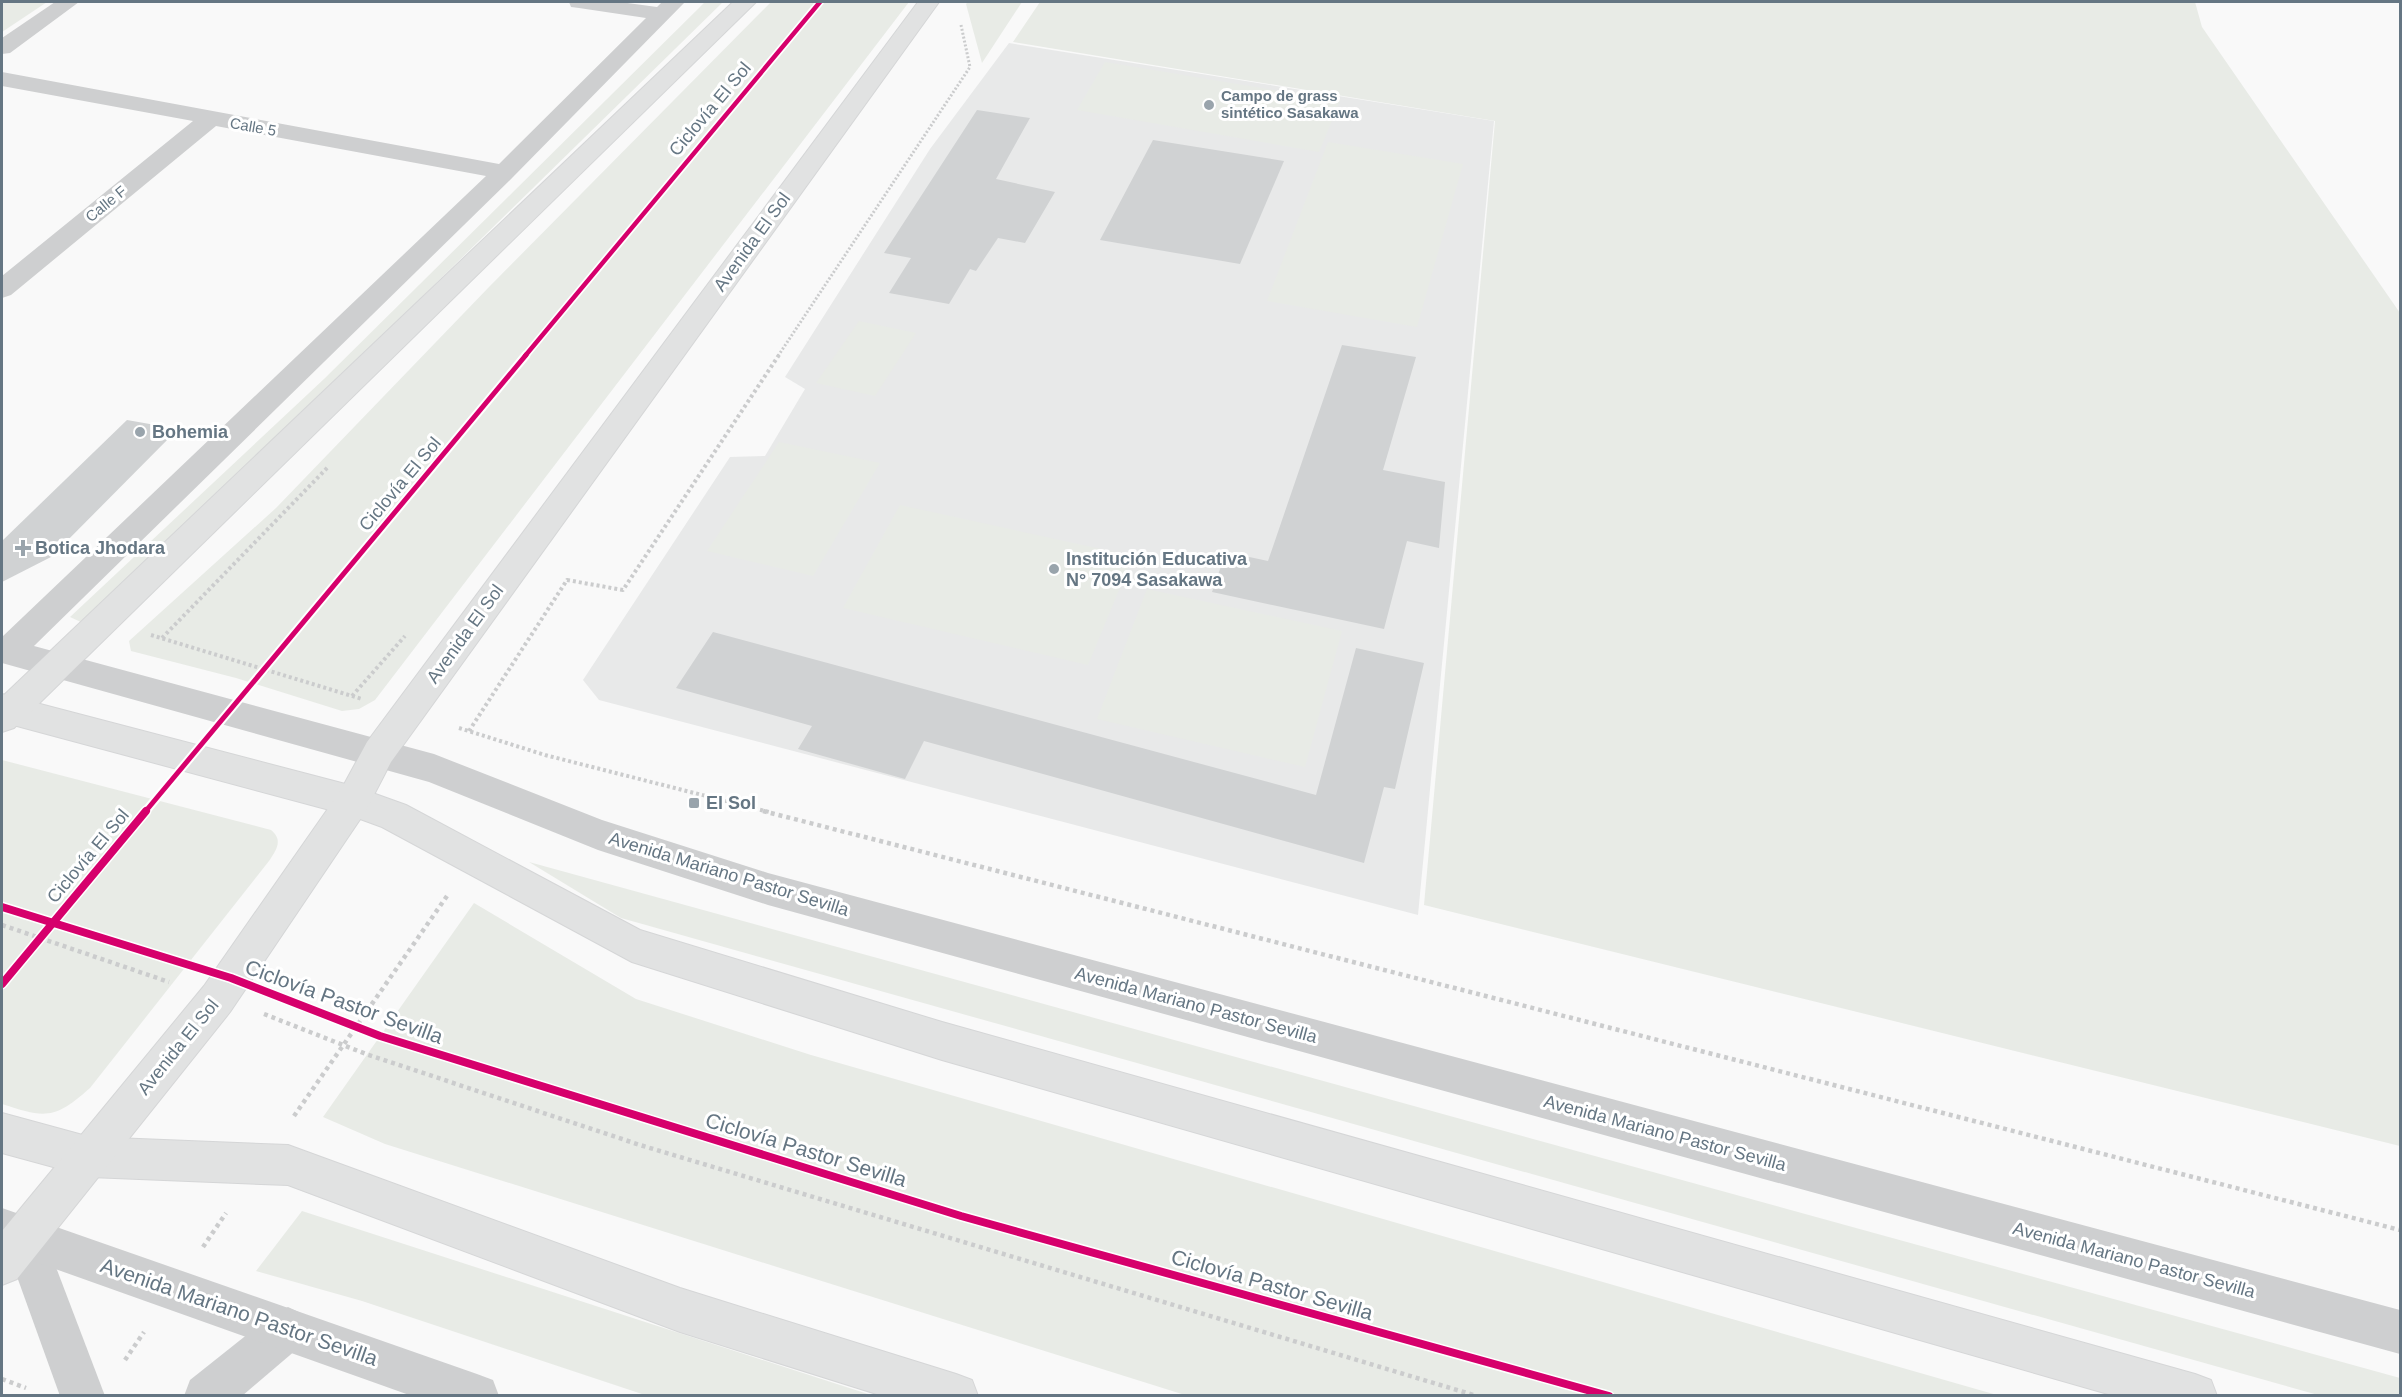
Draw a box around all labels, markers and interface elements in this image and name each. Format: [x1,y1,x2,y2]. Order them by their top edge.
street label: Ciclovía El Sol [665,58,755,160]
place label: Campo de grass sintético Sasakawa [1221,87,1359,121]
marker: Campo de grass sintético Sasakawa [1202,98,1216,112]
street label: Calle 5 [229,114,278,139]
street label: Calle F [82,182,129,225]
street label: Avenida El Sol [710,189,794,295]
place label: Bohemia [152,422,229,442]
marker: Bohemia [133,425,147,439]
street label: Ciclovía El Sol [355,433,445,535]
place label: Botica Jhodara [35,538,166,558]
marker: Botica Jhodara [16,541,30,555]
place label: Institución Educativa N° 7094 Sasakawa [1066,549,1248,590]
marker: Institución Educativa N° 7094 Sasakawa [1047,562,1061,576]
street label: Avenida El Sol [423,581,507,687]
place label: El Sol [706,793,756,813]
marker: El Sol [687,796,701,810]
street label: Ciclovía El Sol [43,805,133,907]
street label: Avenida Mariano Pastor Sevilla [607,828,852,920]
street label: Ciclovía Pastor Sevilla [242,955,447,1048]
street label: Avenida Mariano Pastor Sevilla [1073,963,1320,1047]
street label: Avenida El Sol [133,995,223,1099]
street label: Avenida Mariano Pastor Sevilla [1542,1091,1789,1175]
street label: Ciclovía Pastor Sevilla [703,1108,910,1191]
street label: Avenida Mariano Pastor Sevilla [2011,1218,2258,1302]
street label: Ciclovía Pastor Sevilla [1169,1245,1376,1324]
street label: Avenida Mariano Pastor Sevilla [98,1253,381,1370]

